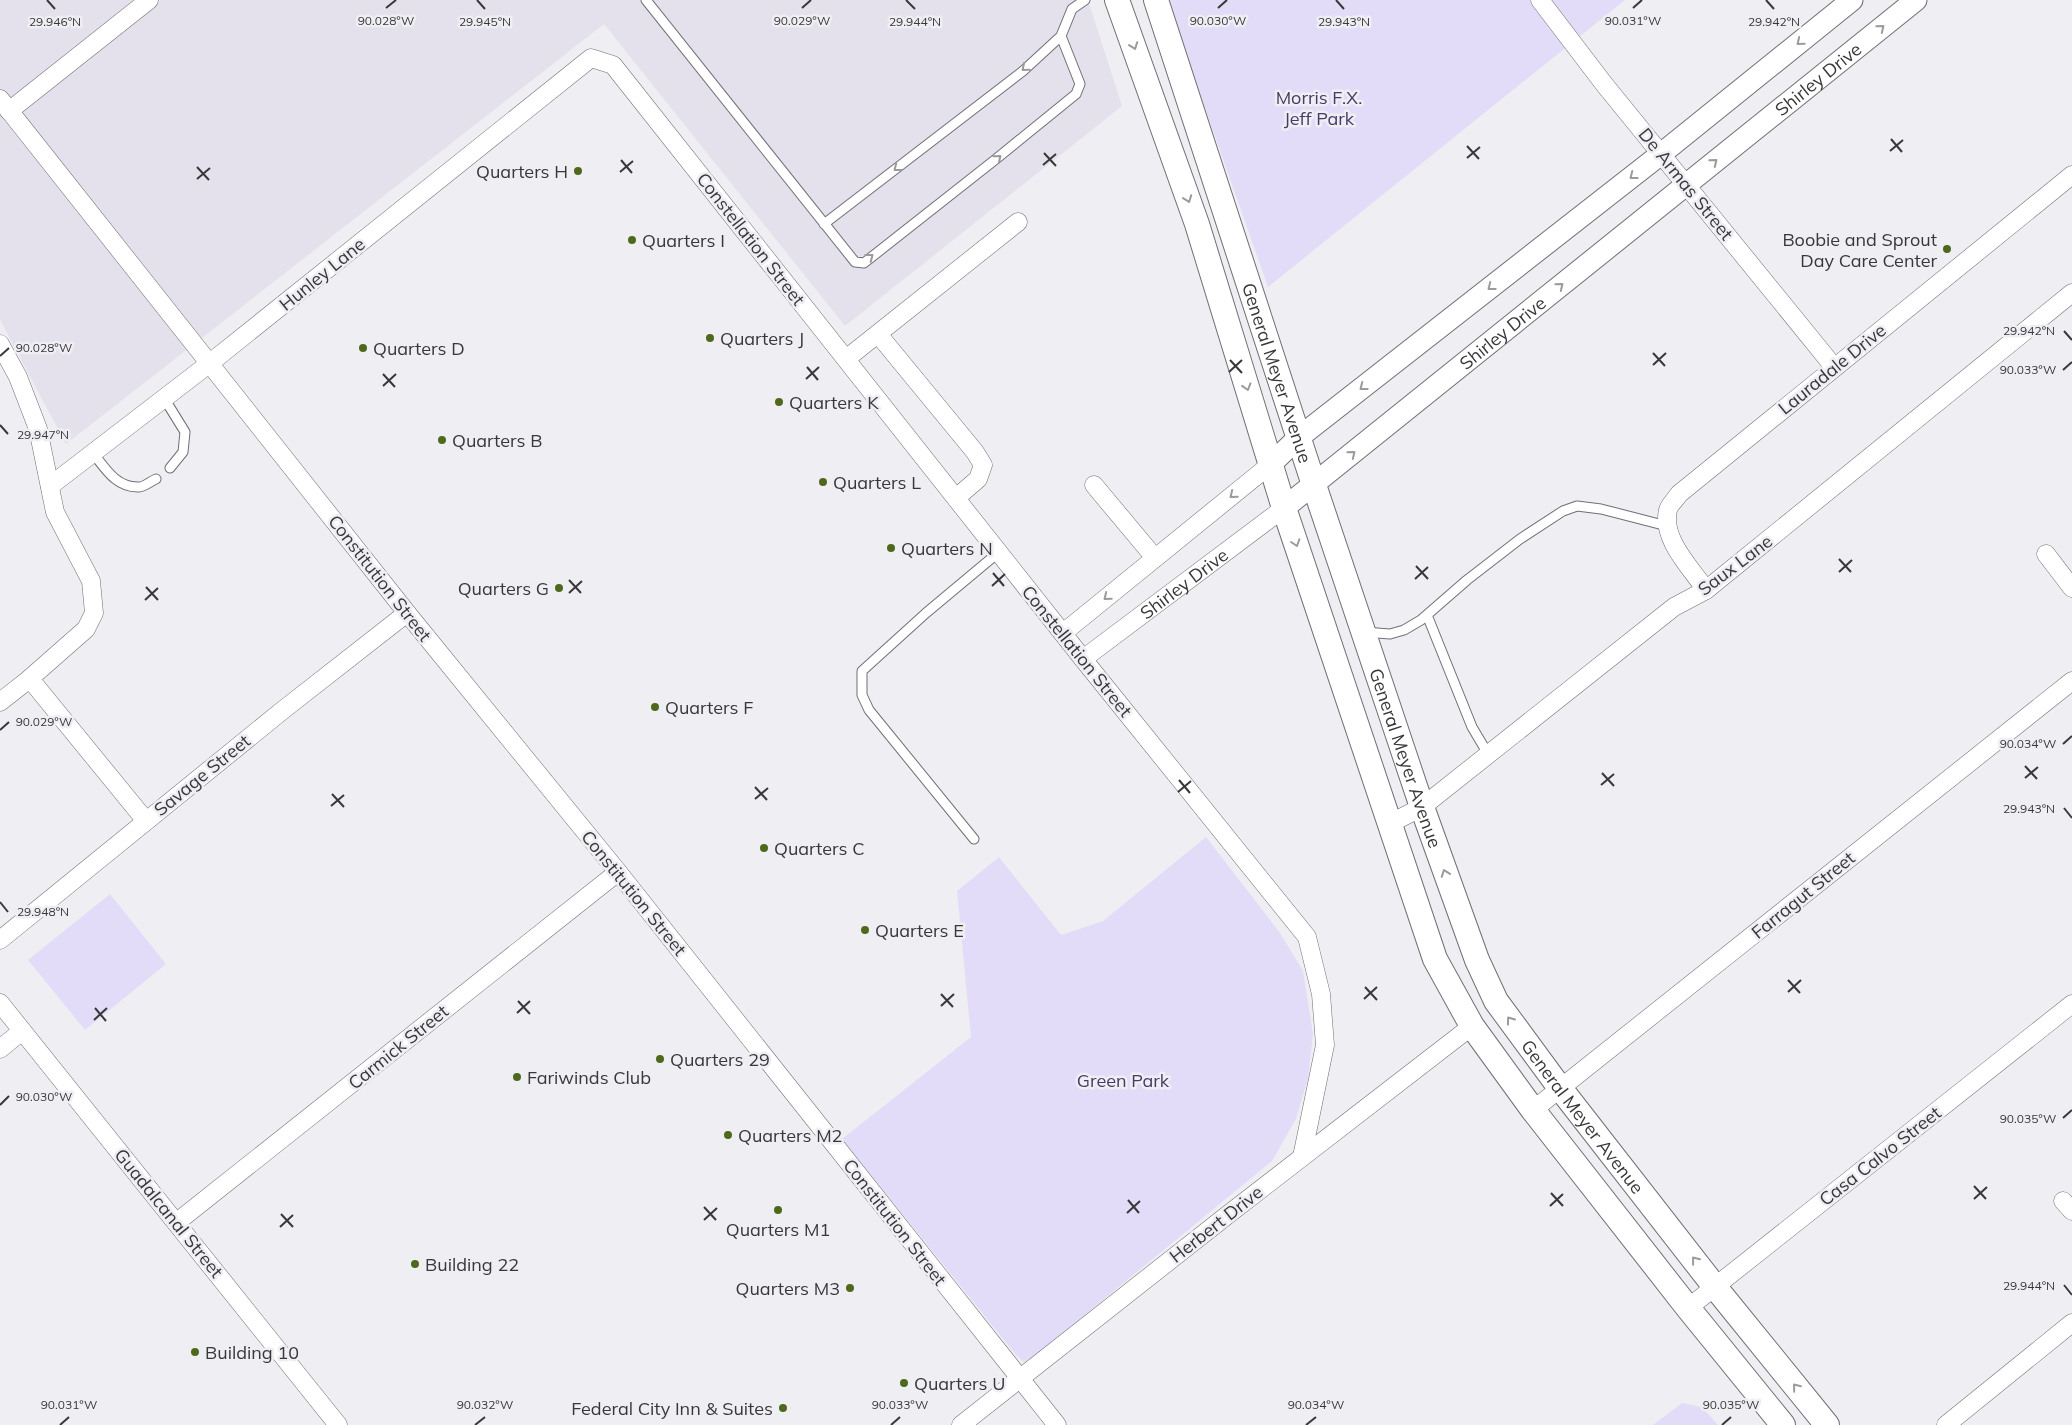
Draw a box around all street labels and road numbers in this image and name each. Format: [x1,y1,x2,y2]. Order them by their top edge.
street label: Shirley Drive [1770,37,1866,121]
street label: De Armas Street [1634,123,1738,245]
street label: Constellation Street [692,168,810,310]
street label: Hunley Lane [274,232,370,316]
street label: General Meyer Avenue [1237,280,1317,466]
street label: Shirley Drive [1454,291,1550,374]
street label: Lauradale Drive [1773,318,1891,420]
street label: Constitution Street [323,510,437,646]
street label: Saux Lane [1693,529,1777,601]
street label: Shirley Drive [1135,543,1232,624]
street label: Constellation Street [1017,581,1137,721]
street label: General Meyer Avenue [1365,665,1447,851]
street label: Savage Street [149,729,255,821]
street label: Constitution Street [576,826,692,960]
street label: Farragut Street [1747,846,1859,944]
street label: Carmick Street [343,1000,453,1094]
street label: General Meyer Avenue [1517,1035,1649,1198]
street label: Casa Calvo Street [1814,1101,1946,1211]
street label: Guadalcanal Street [110,1144,228,1282]
street label: Constitution Street [838,1154,952,1290]
street label: Herbert Drive [1165,1180,1267,1268]

